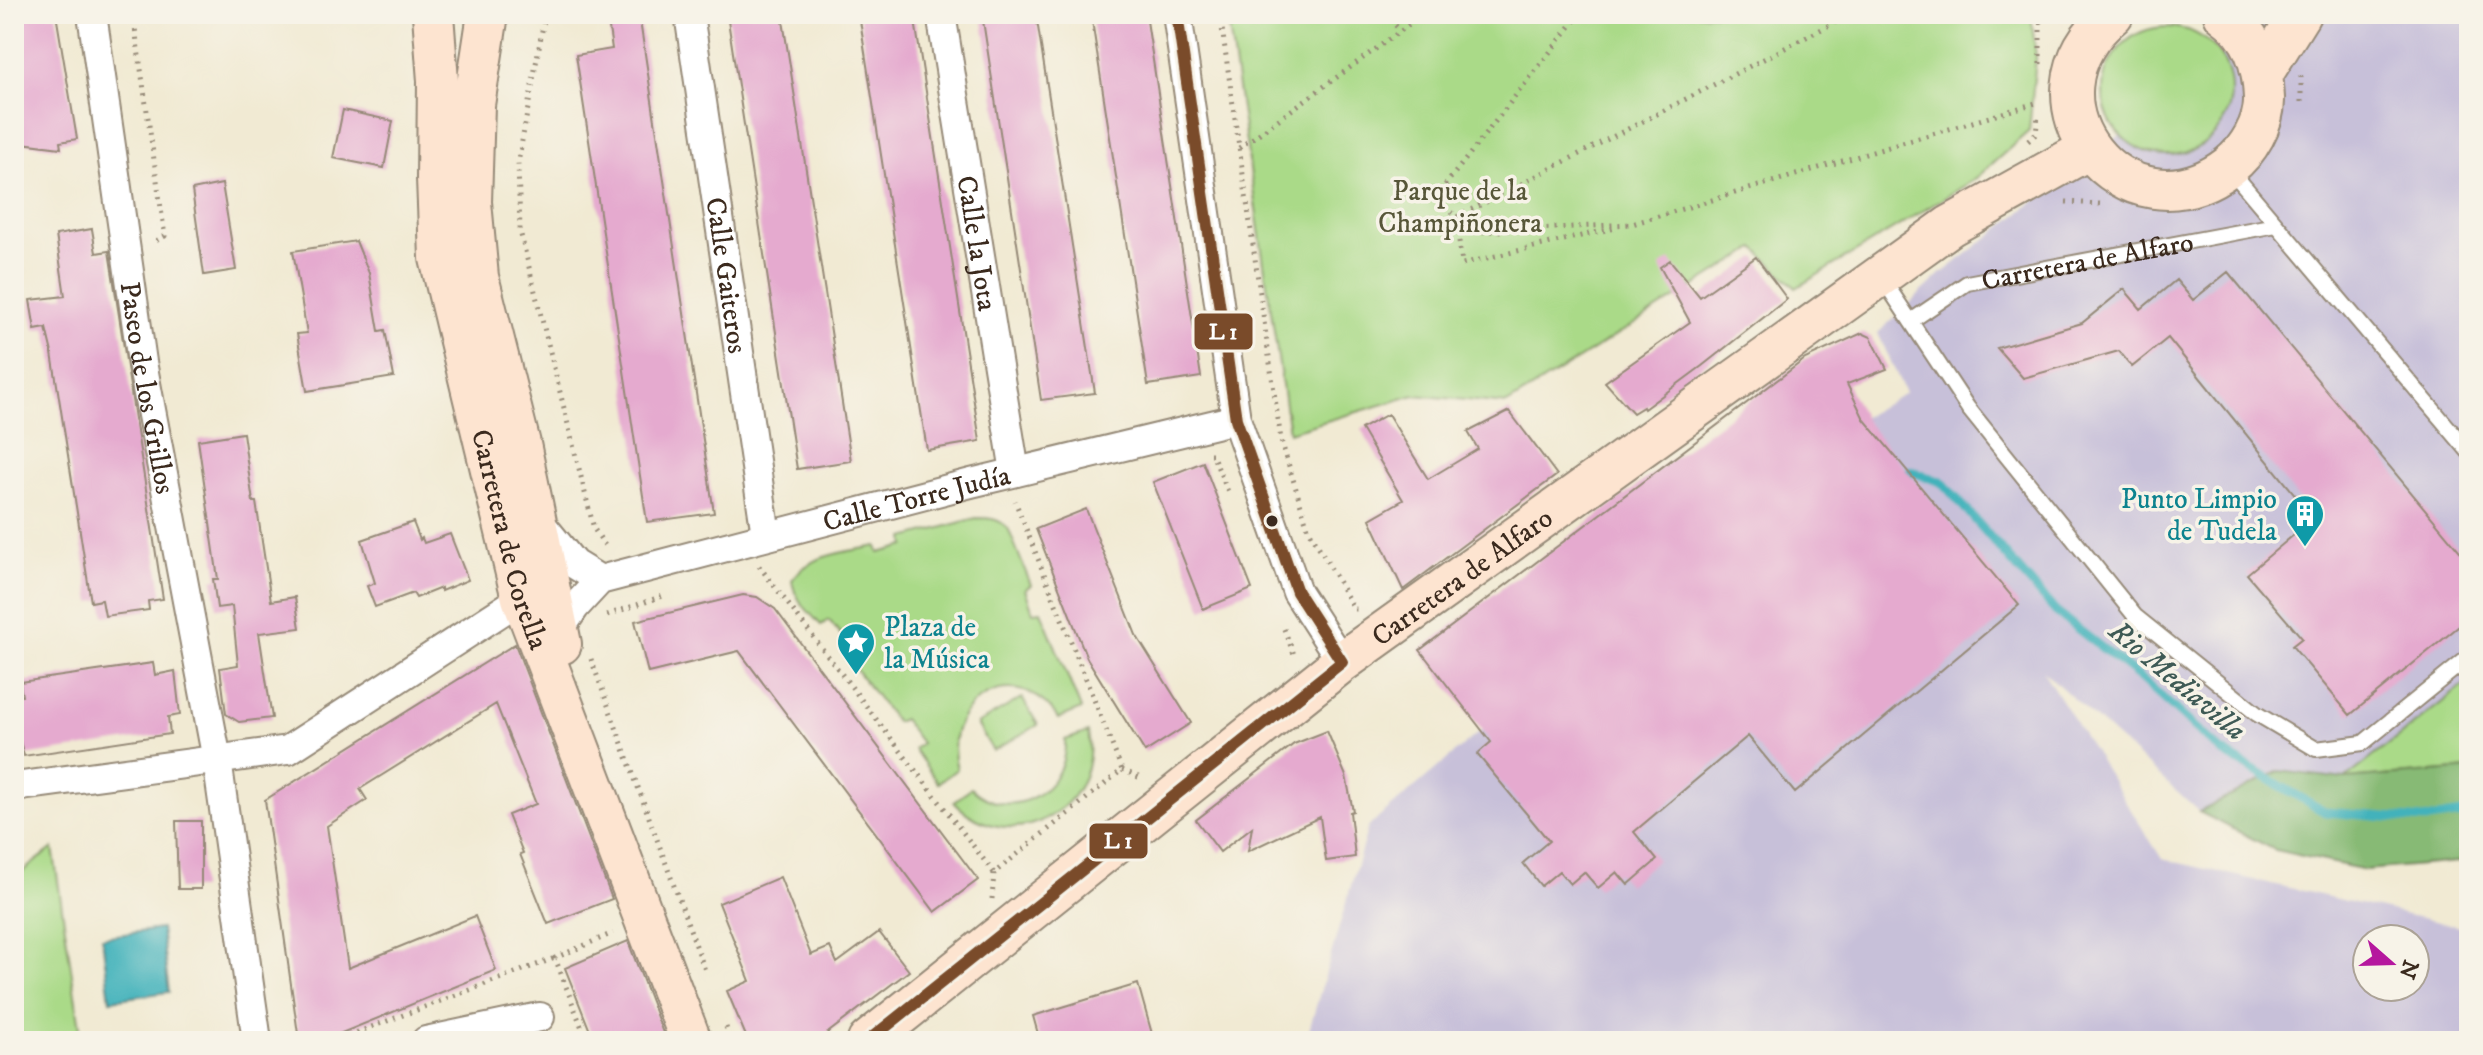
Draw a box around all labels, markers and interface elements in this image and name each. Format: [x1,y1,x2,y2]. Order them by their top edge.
street label: Calle la Jota [948,173,1005,313]
park label: Parque de la Champiñonera [1378,174,1542,241]
street label: Calle Gaiteros [697,195,755,356]
street label: Carretera de Alfaro [1979,225,2196,299]
street label: Paseo de los Grillos [112,280,182,497]
line badge: L 1 [1193,312,1254,351]
text: L 1 [1209,319,1237,346]
street label: Carretera de Corella [463,426,556,655]
street label: Calle Torre Judía [819,458,1014,540]
place label: Punto Limpio de Tudela [2121,482,2277,549]
building icon: Punto Limpio de Tudela [2284,493,2326,548]
street label: Carretera de Alfaro [1365,501,1560,654]
unlabelled marker [1264,513,1280,529]
place label: Plaza de la Música [884,610,990,677]
water label: Rio Mediavilla [2100,612,2253,749]
place icon: Plaza de la Música [835,621,877,676]
line badge: L 1 [1088,822,1149,860]
text: L 1 [1104,828,1132,855]
north arrow [2351,923,2431,1003]
text: N [2393,956,2424,982]

